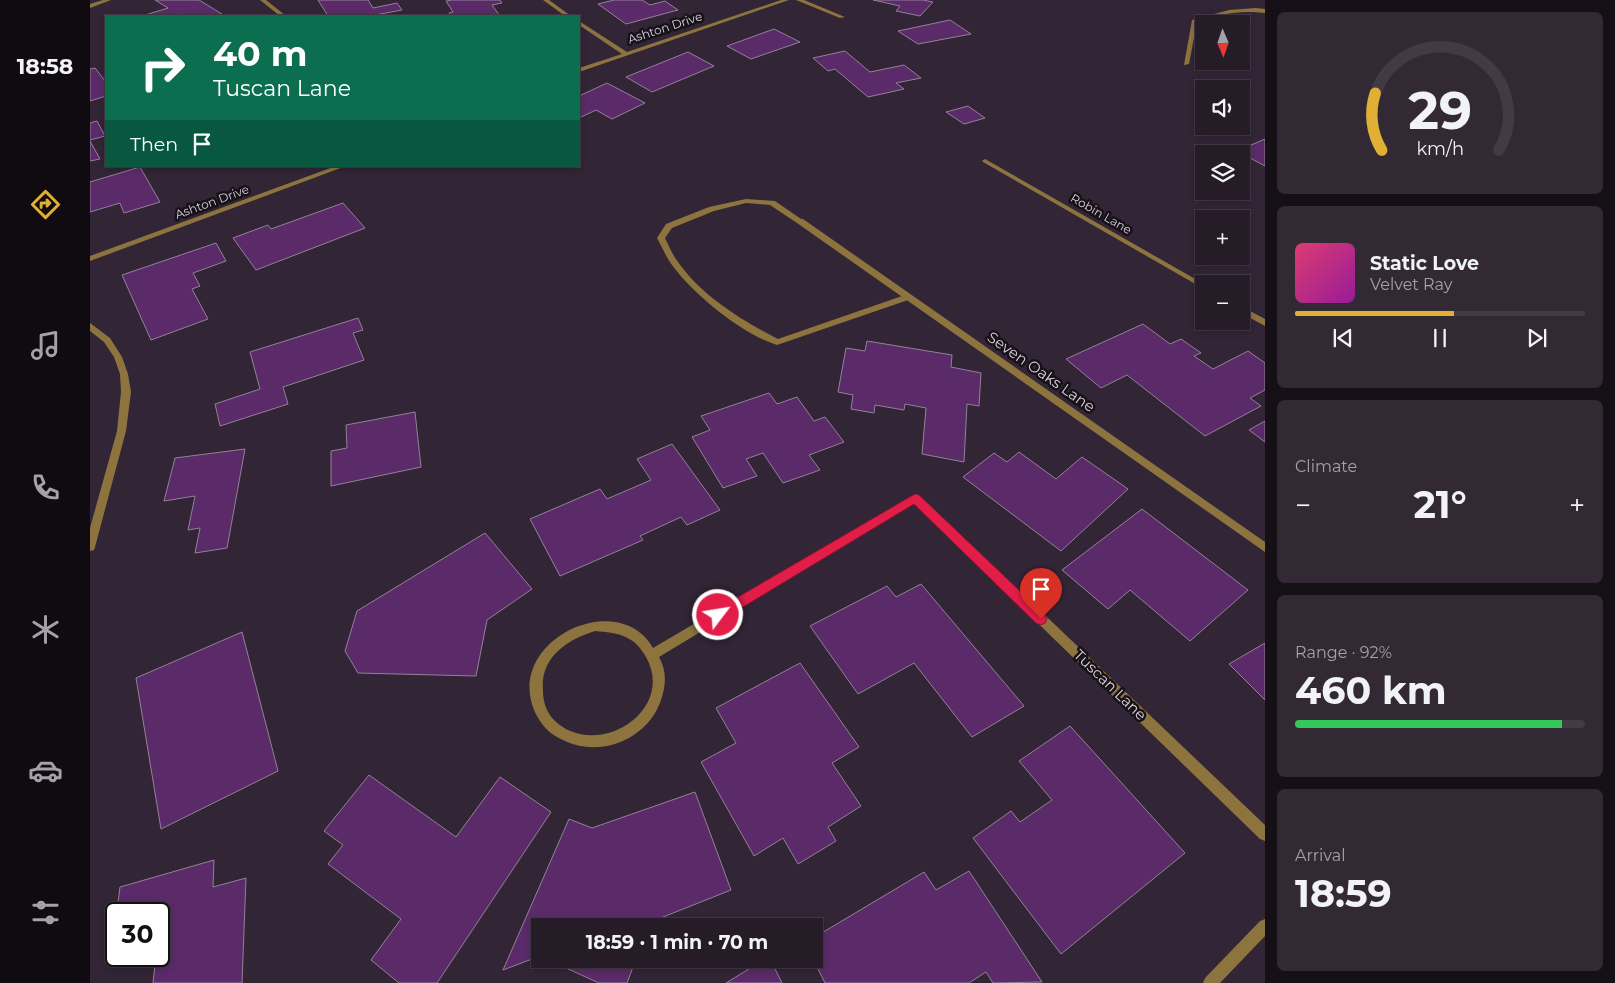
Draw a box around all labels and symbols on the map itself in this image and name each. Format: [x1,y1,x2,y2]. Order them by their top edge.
street label: Ashton Drive [626,8,704,47]
north arrow [1195,15,1250,70]
street label: Ashton Drive [173,181,251,222]
street label: Robin Lane [1068,190,1135,237]
street label: Seven Oaks Lane [984,327,1099,416]
pin [1020,568,1062,619]
position arrow [691,588,743,640]
street label: Tuscan Lane [1070,645,1151,724]
speed limit sign: 30 [105,902,170,967]

